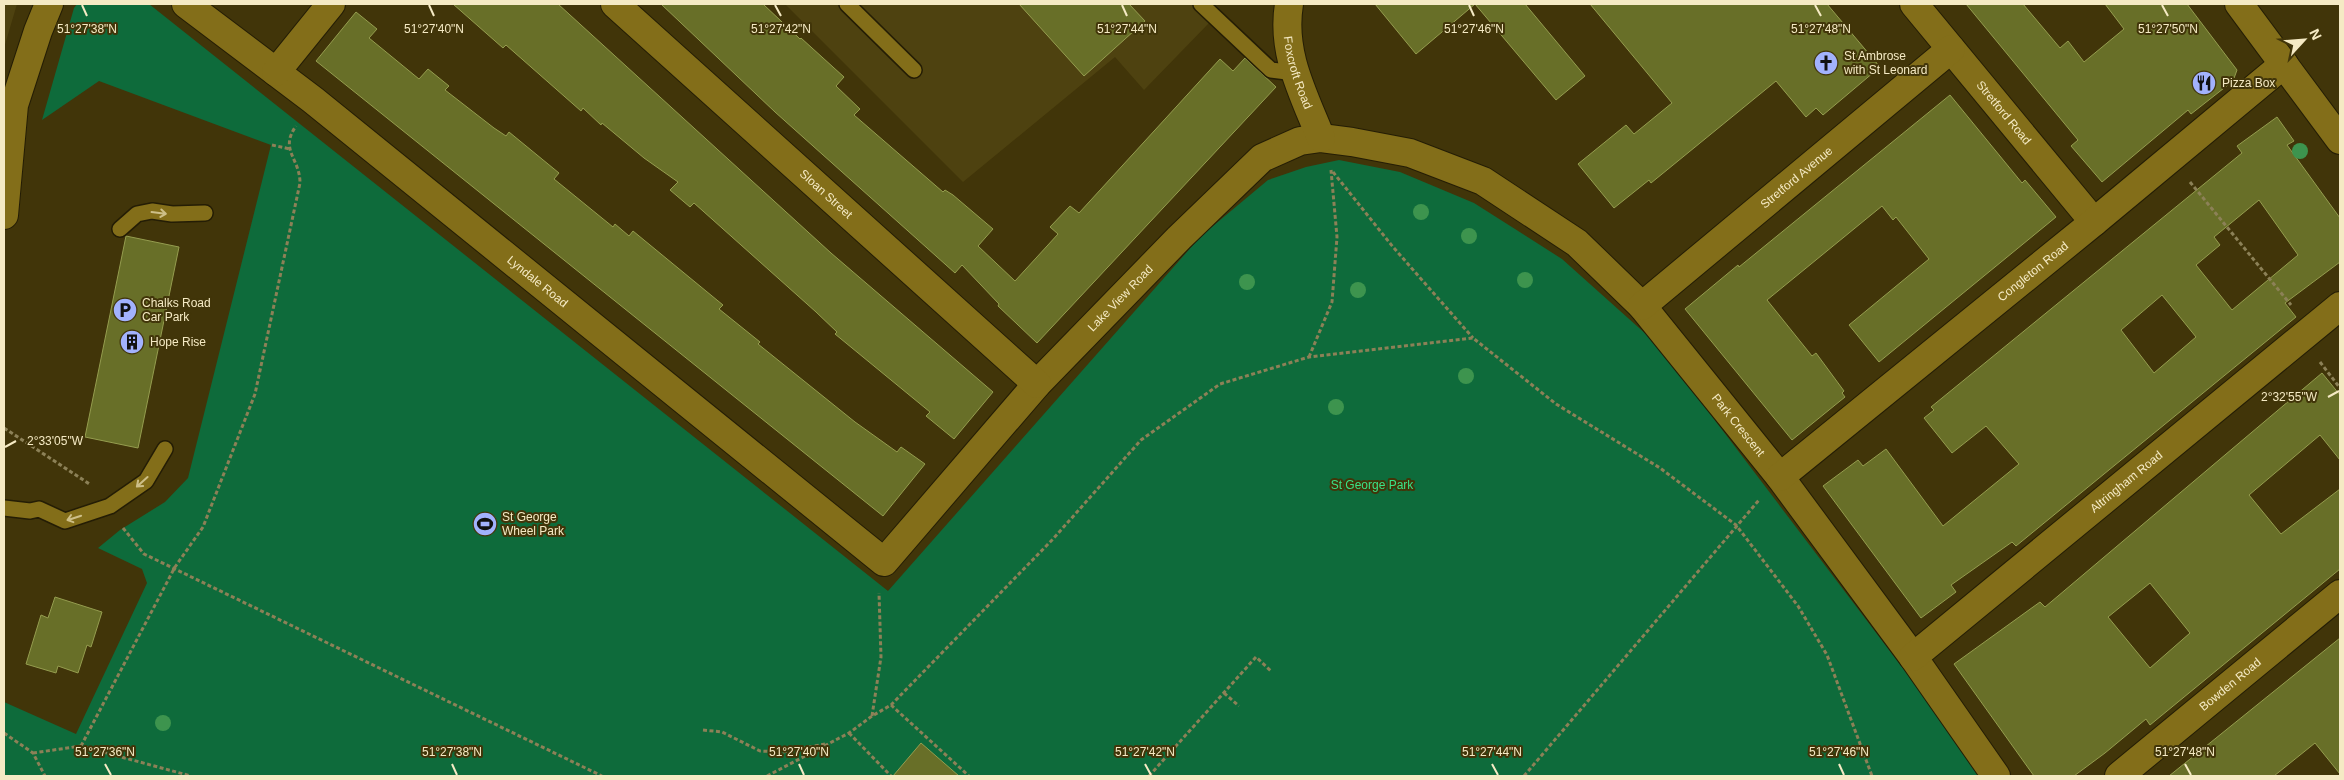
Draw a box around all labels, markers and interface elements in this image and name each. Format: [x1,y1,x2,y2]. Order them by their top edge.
north arrow [2279,15,2329,65]
text: 51°27'38"N [57,22,117,36]
text: 51°27'40"N [404,22,464,36]
text: 51°27'42"N [751,22,811,36]
text: 51°27'44"N [1097,22,1157,36]
text: 51°27'46"N [1444,22,1504,36]
text: 51°27'48"N [1791,22,1851,36]
text: 51°27'50"N [2138,22,2198,36]
text: N [2306,26,2325,42]
street label: Foxcroft Road [1281,35,1315,111]
place label: St Ambrose with St Leonard [1843,49,1927,77]
church icon: St Ambrose with St Leonard [1813,50,1839,76]
restaurant icon: Pizza Box [2191,70,2217,96]
place label: Pizza Box [2222,76,2275,90]
street label: Stretford Road [1973,78,2034,147]
street label: Stretford Avenue [1758,143,1836,211]
street label: Sloan Street [797,167,856,222]
one-way arrow [151,208,167,218]
street label: Congleton Road [1995,239,2071,304]
street label: Lyndale Road [504,253,571,310]
street label: Lake View Road [1085,262,1156,334]
place label: Chalks Road Car Park [142,296,211,324]
parking icon: Chalks Road Car Park [112,297,138,323]
building icon: Hope Rise [119,329,145,355]
place label: Hope Rise [150,335,206,349]
text: 2°32'55"W [2261,390,2318,404]
street label: Park Crescent [1709,391,1768,460]
text: 2°33'05"W [27,434,84,448]
street label: Altringham Road [2087,448,2165,516]
one-way arrow [136,476,148,488]
park label: St George Park [1331,478,1414,492]
place label: St George Wheel Park [502,510,565,538]
sports icon: St George Wheel Park [472,511,498,537]
one-way arrow [67,514,82,523]
street label: Bowden Road [2197,655,2264,714]
text: 51°27'36"N [75,745,135,759]
text: 51°27'38"N [422,745,482,759]
text: 51°27'40"N [769,745,829,759]
text: 51°27'42"N [1115,745,1175,759]
text: 51°27'44"N [1462,745,1522,759]
text: 51°27'46"N [1809,745,1869,759]
text: 51°27'48"N [2155,745,2215,759]

